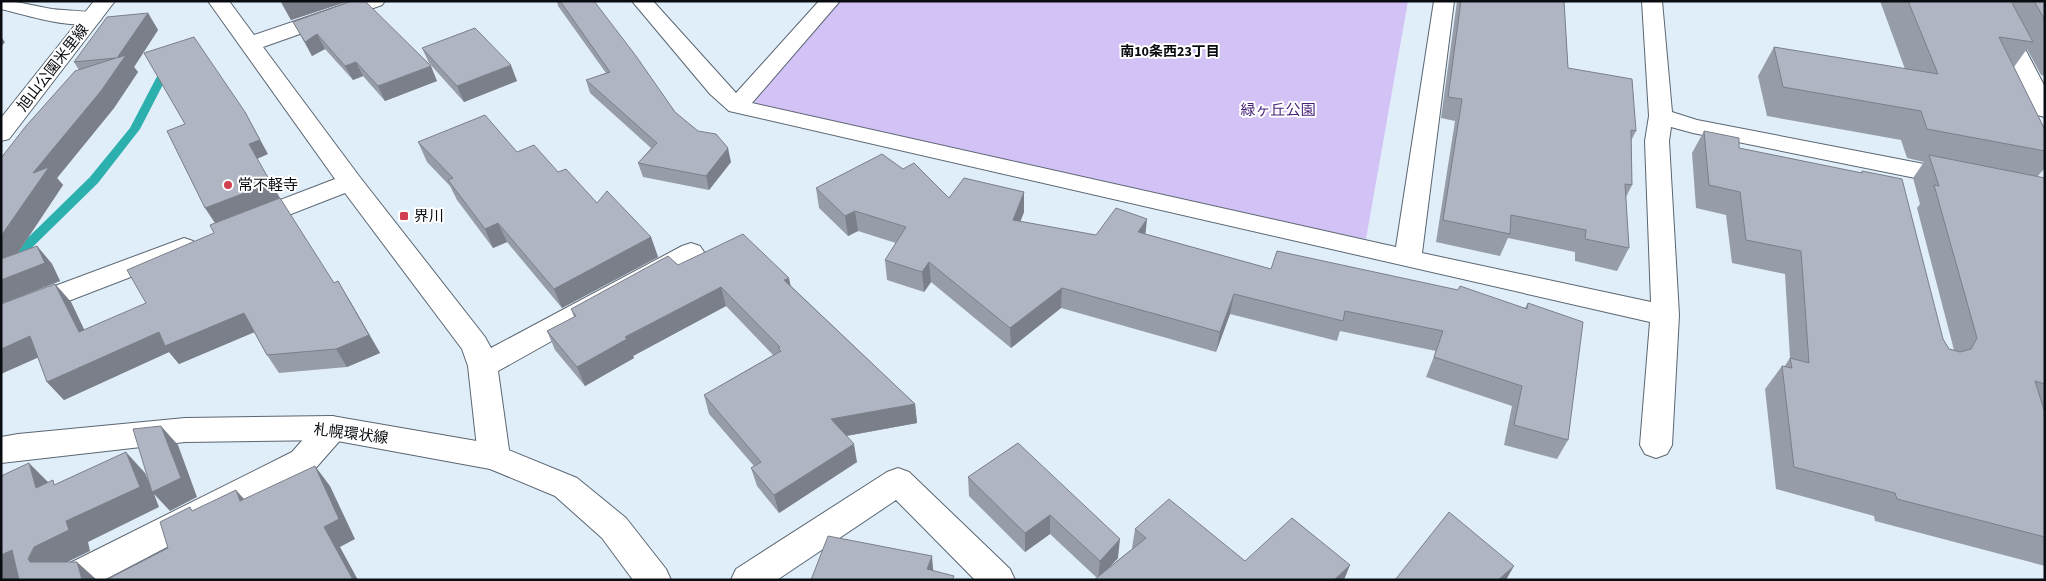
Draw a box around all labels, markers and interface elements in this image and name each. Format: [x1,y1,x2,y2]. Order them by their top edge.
street label: 旭山公園米里線 [12,20,94,116]
district label: 南10条西23丁目 [1120,42,1220,62]
park label: 緑ヶ丘公園 [1240,100,1316,121]
place label: 常不軽寺 [238,175,298,196]
marker: 常不軽寺 [222,179,234,191]
place label: 界川 [414,206,444,227]
marker: 界川 [398,210,410,222]
street label: 札幌環状線 [312,419,390,449]

